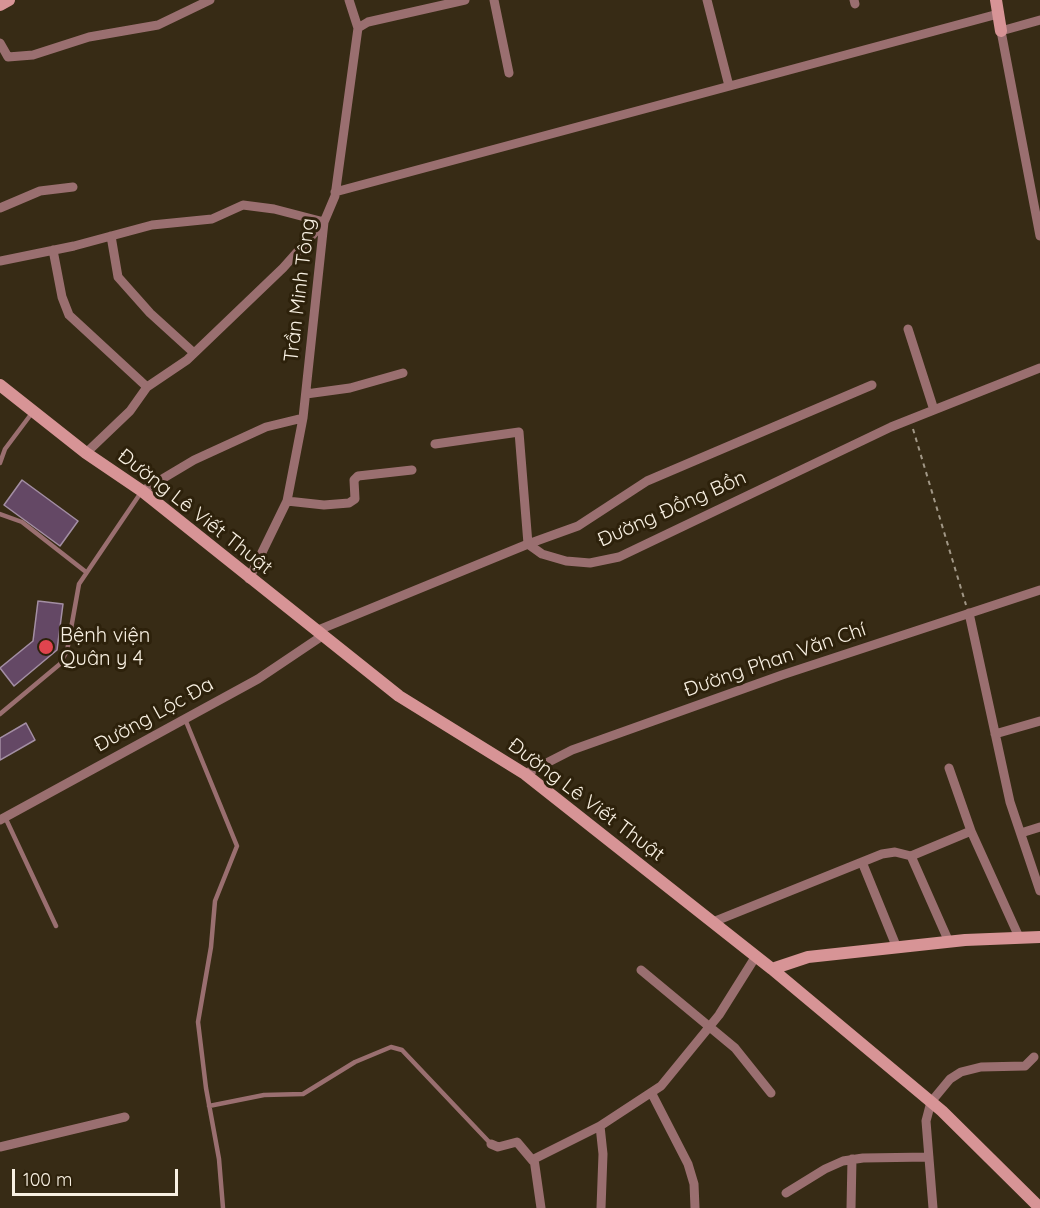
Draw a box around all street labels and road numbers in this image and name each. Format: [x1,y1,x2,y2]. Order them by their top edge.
street label: Trần Minh Tông [279,217,321,363]
street label: Đường Lê Viết Thuật [113,444,277,580]
street label: Đường Đồng Bồn [594,466,750,552]
street label: Đường Phan Văn Chí [681,618,869,702]
street label: Đường Lộc Đa [90,672,218,758]
street label: Đường Lê Viết Thuật [503,733,669,867]

